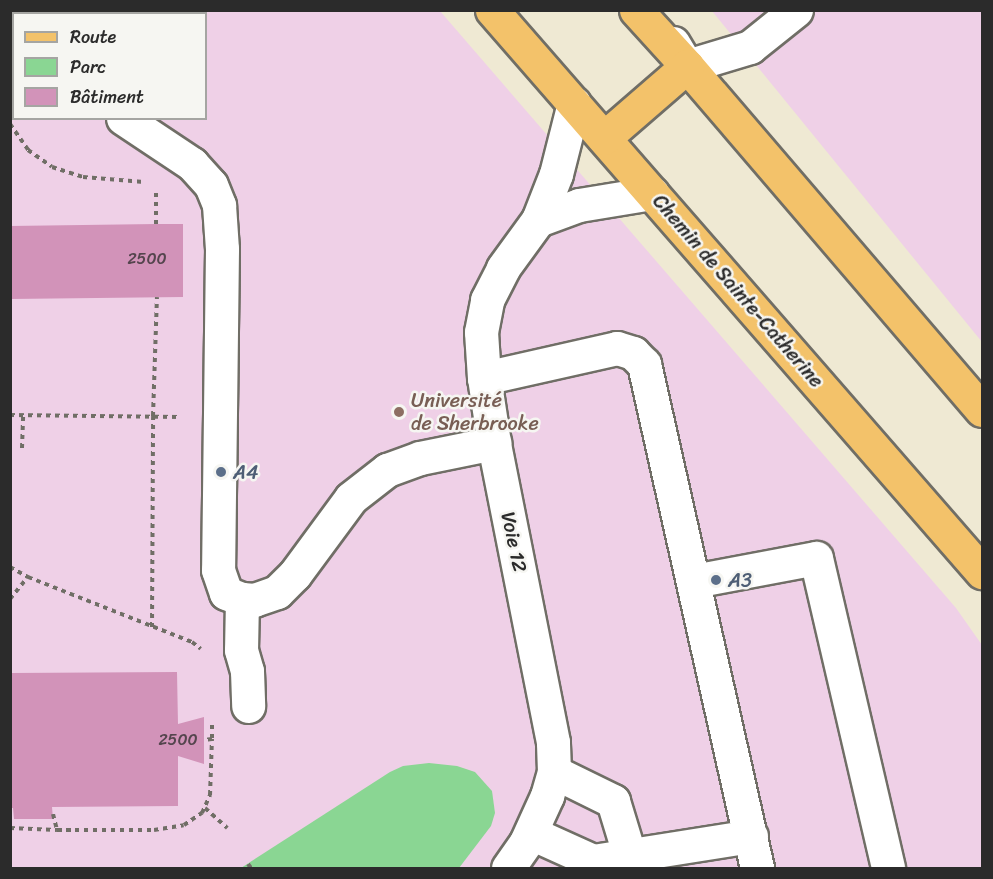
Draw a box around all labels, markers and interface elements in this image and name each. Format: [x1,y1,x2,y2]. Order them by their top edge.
legend [12,12,207,120]
text: Route [70,21,116,53]
text: Parc [70,51,106,83]
text: Bâtiment [70,81,144,113]
street label: Chemin de Sainte-Catherine [647,189,829,393]
house number: 2500 [127,249,167,269]
place label: Université de Sherbrooke [411,388,538,435]
marker: Université de Sherbrooke [392,405,406,419]
place label: A4 [233,460,259,484]
marker: A4 [214,465,228,479]
street label: Voie 12 [496,510,532,574]
place label: A3 [728,568,752,592]
marker: A3 [709,573,723,587]
house number: 2500 [158,730,198,750]

